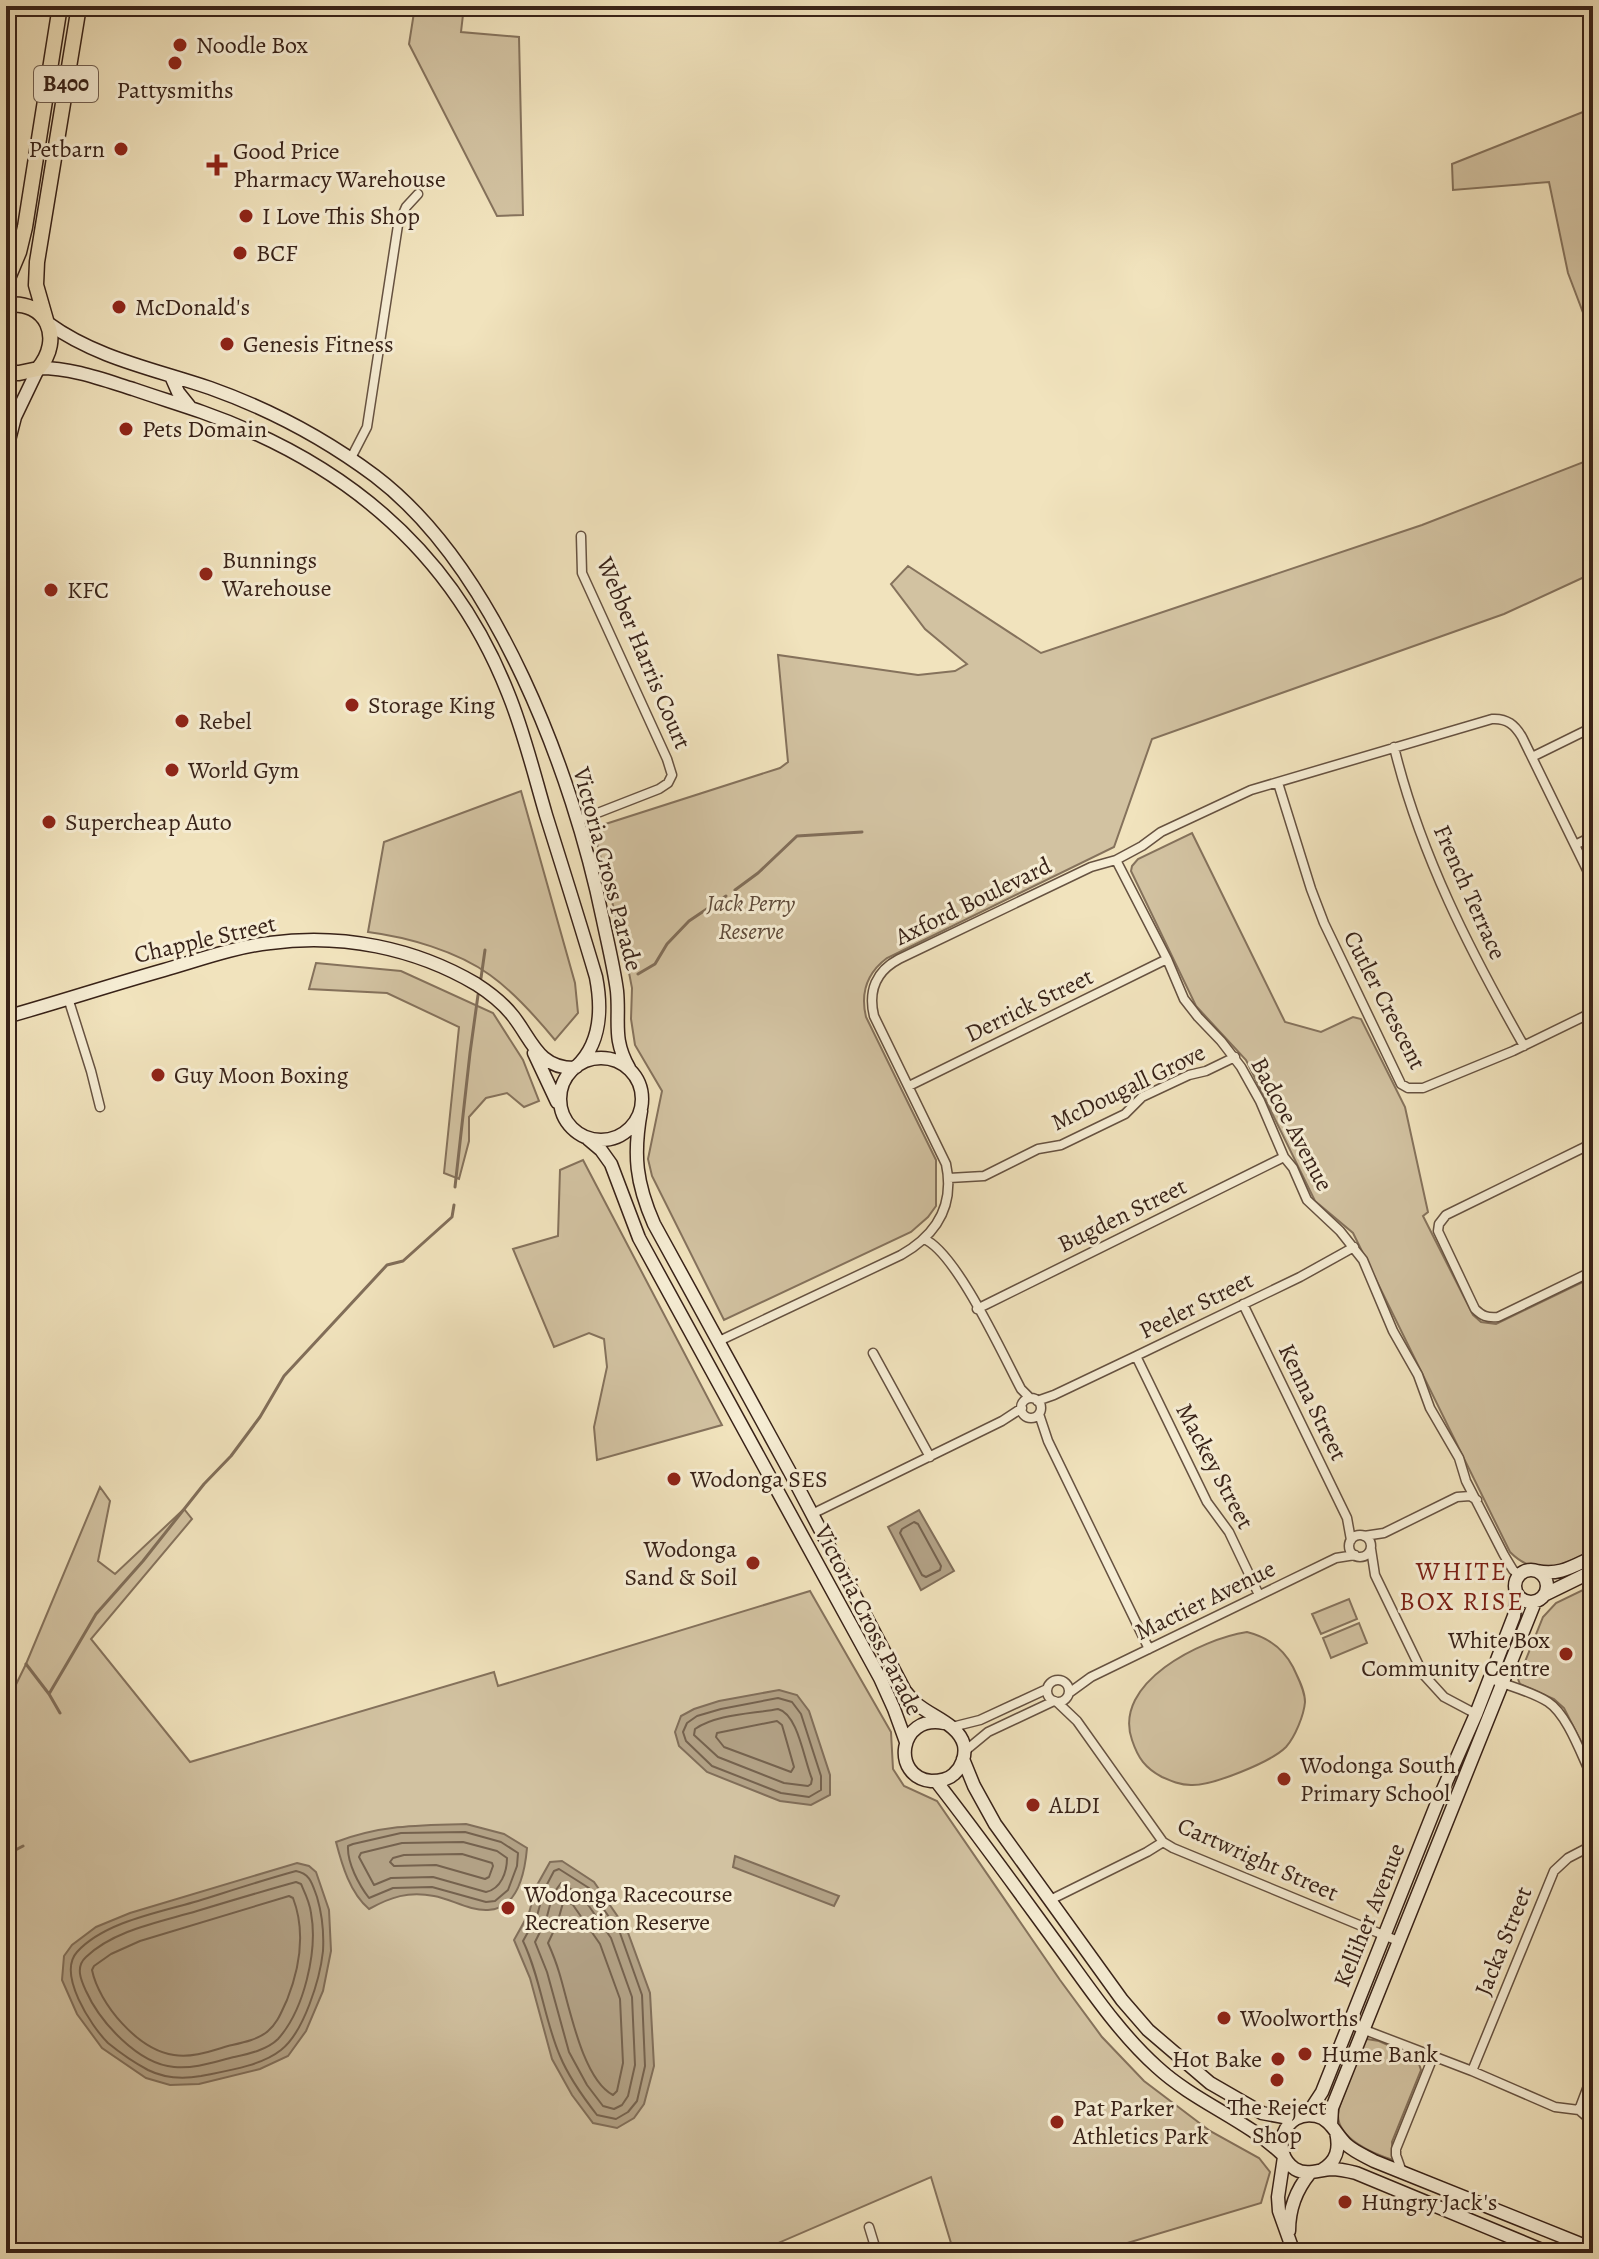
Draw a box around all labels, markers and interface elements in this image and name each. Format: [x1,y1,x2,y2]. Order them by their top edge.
place label: Noodle Box [196,29,308,61]
marker: Noodle Box [171,36,189,54]
marker: Pattysmiths [166,54,184,72]
road number: B400 [34,66,98,102]
place label: Pattysmiths [116,74,234,106]
place label: Petbarn [28,133,105,165]
place label: Good Price Pharmacy Warehouse [233,135,446,195]
marker: Petbarn [112,140,130,158]
marker: Good Price Pharmacy Warehouse [208,156,226,174]
place label: I Love This Shop [262,200,420,232]
marker: I Love This Shop [237,207,255,225]
place label: BCF [256,237,298,269]
marker: BCF [231,244,249,262]
place label: McDonald's [135,291,250,323]
marker: McDonald's [110,298,128,316]
place label: Genesis Fitness [243,328,394,360]
marker: Genesis Fitness [218,335,236,353]
place label: Pets Domain [142,413,267,445]
marker: Pets Domain [117,420,135,438]
place label: Bunnings Warehouse [221,544,332,604]
street label: Webber Harris Court [589,551,699,754]
marker: Bunnings Warehouse [197,565,215,583]
place label: KFC [67,574,109,606]
marker: KFC [42,581,60,599]
place label: Storage King [368,689,495,721]
marker: Storage King [343,696,361,714]
place label: Rebel [198,705,252,737]
marker: Rebel [173,712,191,730]
place label: World Gym [187,754,299,786]
marker: World Gym [163,761,181,779]
street label: Victoria Cross Parade [565,763,651,974]
place label: Supercheap Auto [65,806,232,838]
marker: Supercheap Auto [40,813,58,831]
street label: French Terrace [1426,819,1514,965]
street label: Axford Boulevard [889,849,1057,953]
park label: Jack Perry Reserve [706,887,796,947]
street label: Chapple Street [131,907,279,971]
street label: Cutler Crescent [1336,925,1434,1075]
street label: Derrick Street [960,960,1098,1050]
street label: McDougall Grove [1046,1036,1210,1138]
street label: Badcoe Avenue [1243,1052,1341,1196]
place label: Guy Moon Boxing [174,1059,349,1091]
marker: Guy Moon Boxing [149,1066,167,1084]
street label: Bugden Street [1052,1170,1192,1260]
street label: Peeler Street [1134,1264,1258,1346]
street label: Kenna Street [1271,1338,1355,1466]
street label: Mackey Street [1168,1398,1262,1535]
place label: Wodonga SES [689,1463,828,1495]
marker: Wodonga SES [665,1470,683,1488]
street label: Victoria Cross Parade [807,1518,931,1721]
place label: Wodonga Sand & Soil [624,1533,738,1593]
street label: Mactier Avenue [1130,1552,1280,1648]
marker: Wodonga Sand & Soil [744,1554,762,1572]
district label: WHITE BOX RISE [1399,1554,1525,1619]
place label: White Box Community Centre [1361,1624,1551,1684]
marker: White Box Community Centre [1557,1645,1575,1663]
place label: Wodonga South Primary School [1299,1749,1456,1809]
marker: Wodonga South Primary School [1275,1770,1293,1788]
place label: ALDI [1048,1789,1100,1821]
marker: ALDI [1024,1796,1042,1814]
street label: Cartwright Street [1173,1809,1343,1909]
street label: Kelliher Avenue [1326,1838,1412,1992]
place label: Wodonga Racecourse Recreation Reserve [523,1878,732,1938]
street label: Jacka Street [1467,1882,1539,2000]
marker: Wodonga Racecourse Recreation Reserve [499,1899,517,1917]
place label: Woolworths [1239,2002,1358,2034]
marker: Woolworths [1215,2009,1233,2027]
place label: Hume Bank [1321,2038,1438,2070]
place label: Hot Bake [1172,2043,1262,2075]
marker: Hume Bank [1296,2045,1314,2063]
marker: Hot Bake [1269,2050,1287,2068]
marker: The Reject Shop [1268,2071,1286,2089]
place label: The Reject Shop [1228,2091,1326,2151]
place label: Pat Parker Athletics Park [1072,2092,1209,2152]
marker: Pat Parker Athletics Park [1048,2113,1066,2131]
place label: Hungry Jack's [1361,2186,1498,2218]
marker: Hungry Jack's [1336,2193,1354,2211]

